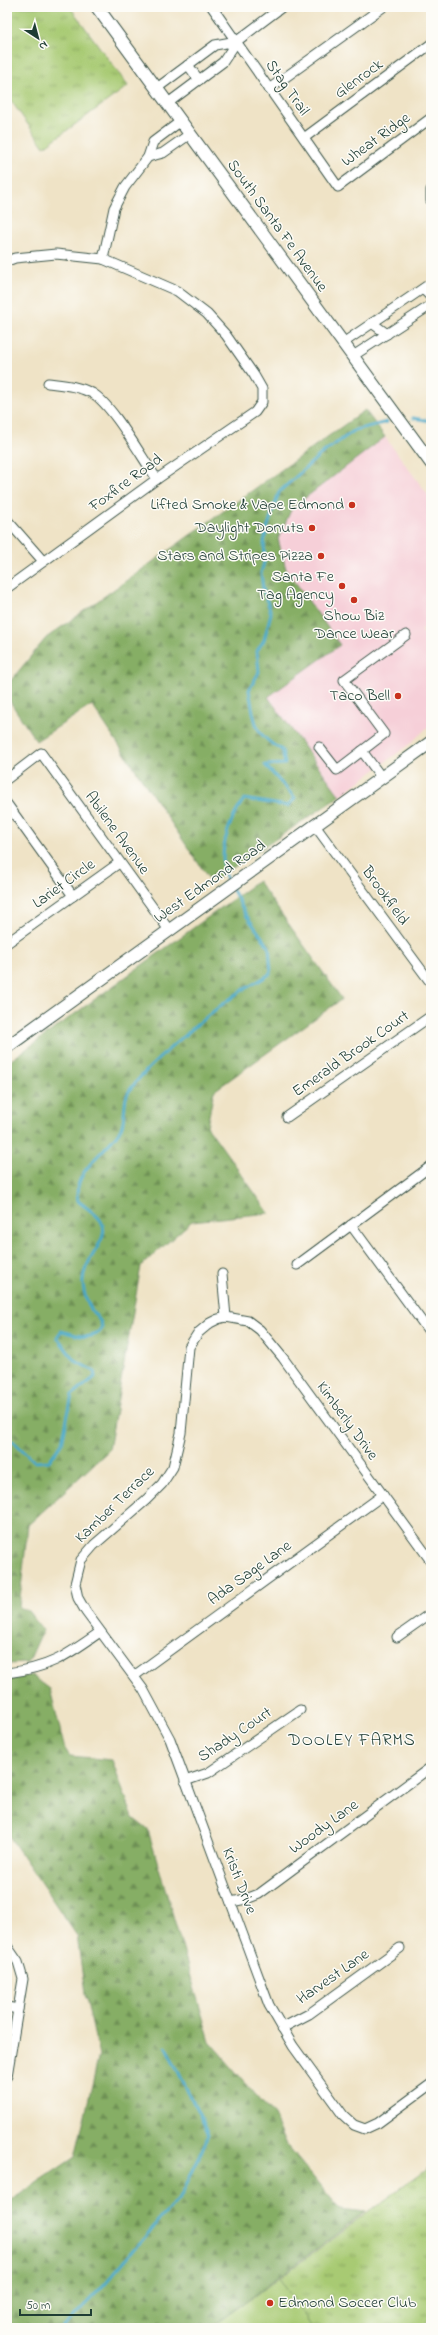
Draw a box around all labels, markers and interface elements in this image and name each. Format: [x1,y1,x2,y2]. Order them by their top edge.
north arrow [18,18,58,58]
text: N [36,37,51,54]
street label: Glenrock [330,52,389,105]
street label: Stag Trail [259,55,315,121]
street label: Wheat Ridge [336,106,416,173]
street label: South Santa Fe Avenue [221,155,334,298]
street label: Foxfire Road [83,448,168,518]
place label: Lifted Smoke & Vape Edmond [151,493,344,517]
marker: Lifted Smoke & Vape Edmond [347,500,357,510]
place label: Daylight Donuts [194,516,304,540]
marker: Daylight Donuts [307,523,317,533]
place label: Stars and Stripes Pizza [157,544,313,568]
marker: Stars and Stripes Pizza [316,551,326,561]
place label: Santa Fe Tag Agency [257,565,335,607]
marker: Santa Fe Tag Agency [337,581,347,591]
marker: Show Biz Dance Wear [349,595,359,605]
place label: Show Biz Dance Wear [313,604,394,646]
place label: Taco Bell [329,684,390,708]
marker: Taco Bell [393,691,403,701]
street label: Abilene Avenue [79,786,156,880]
street label: West Edmond Road [149,834,271,930]
street label: Lariet Circle [28,852,101,915]
street label: Brookfield [355,861,415,931]
street label: Emerald Brook Court [288,1004,415,1103]
street label: Kimberly Drive [310,1376,384,1466]
street label: Kamber Terrace [70,1460,161,1549]
street label: Ada Sage Lane [203,1534,298,1612]
street label: Shady Court [193,1701,277,1769]
district label: DOOLEY FARMS [287,1728,416,1753]
street label: Woody Lane [284,1793,364,1860]
street label: Kristi Drive [215,1844,263,1918]
street label: Harvest Lane [292,1943,375,2011]
scale bar [20,2291,91,2317]
place label: Edmond Soccer Club [278,2291,417,2315]
text: 50 m [26,2297,50,2315]
marker: Edmond Soccer Club [265,2298,275,2308]

